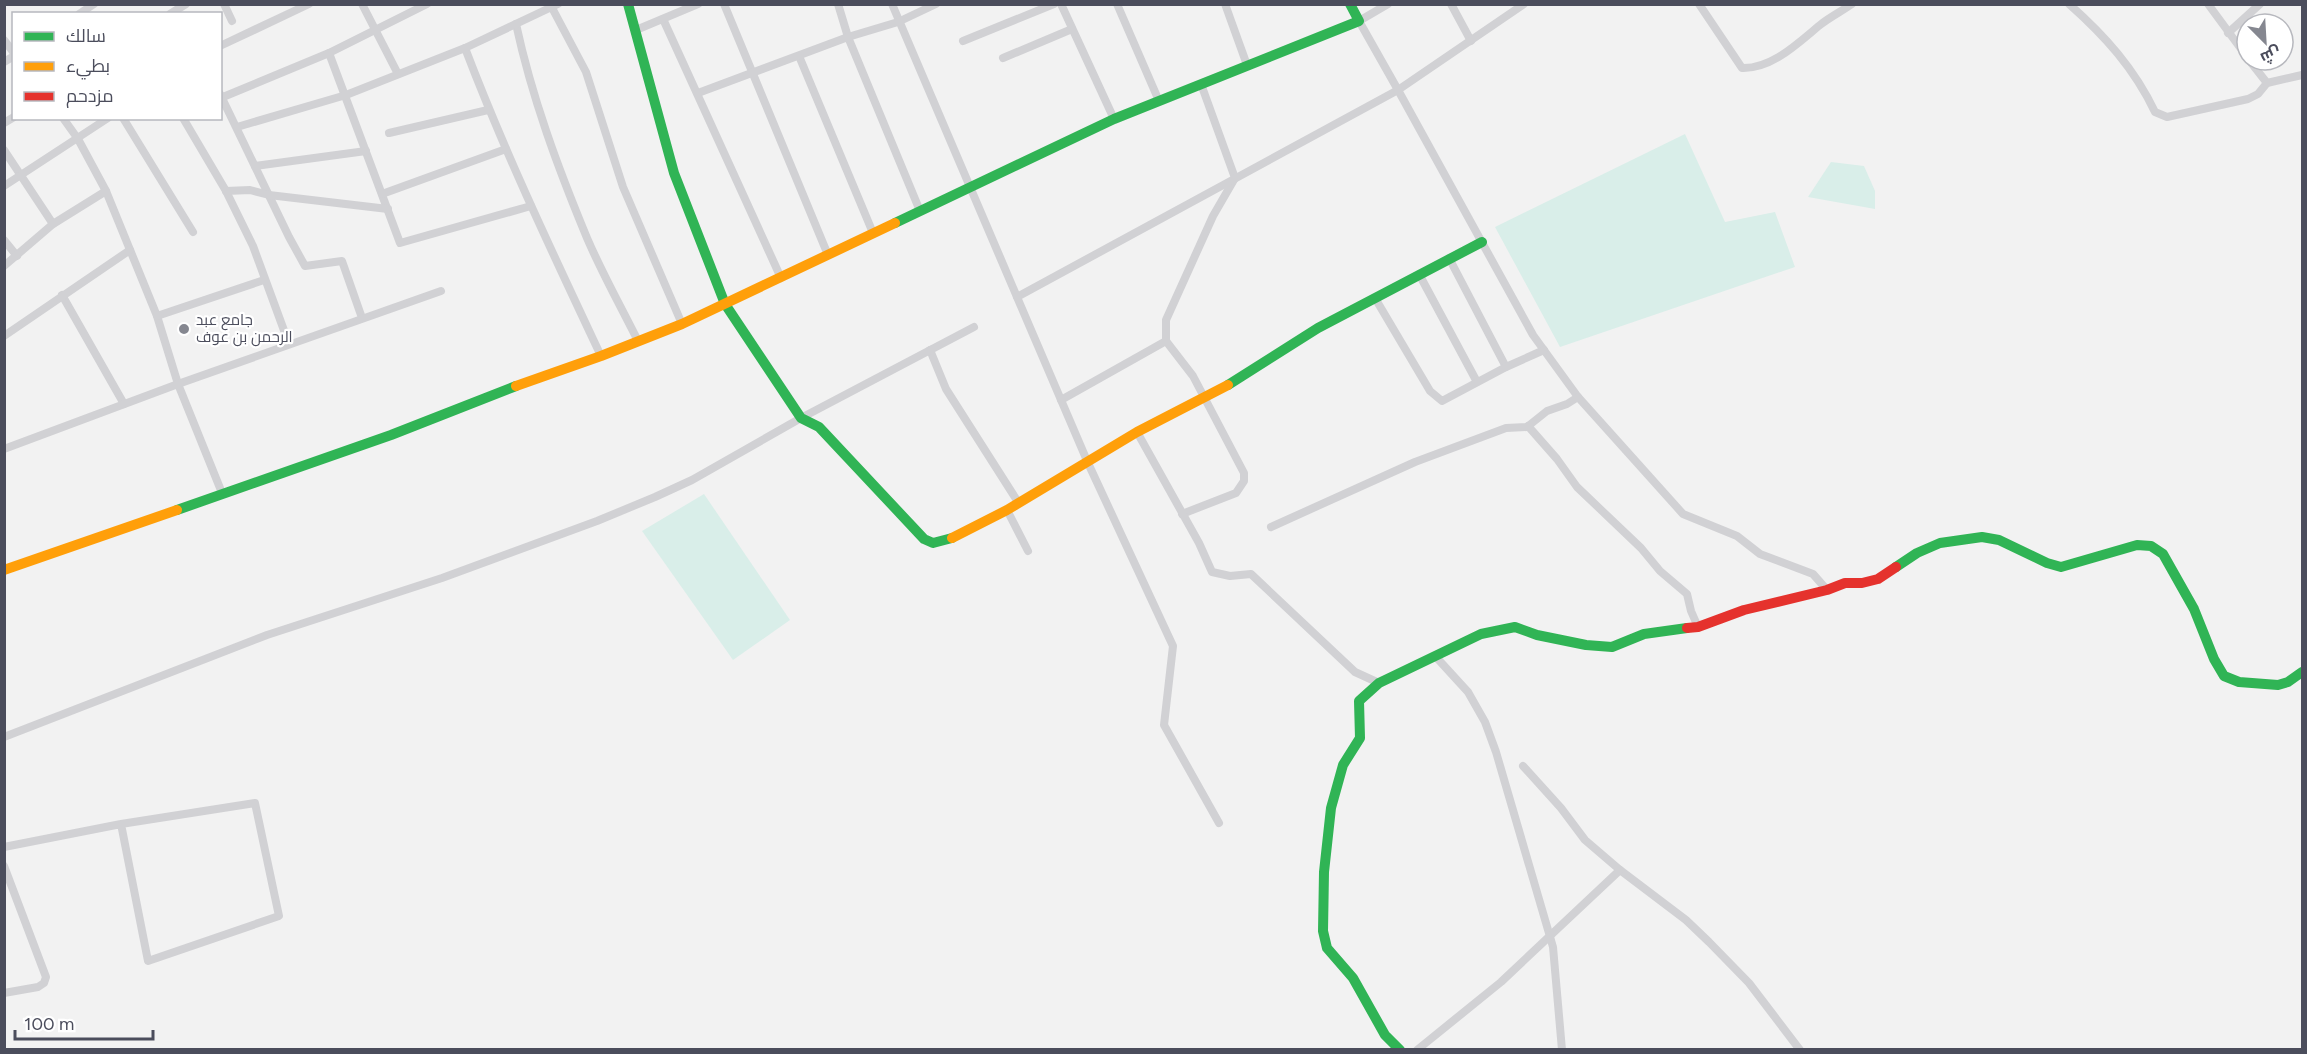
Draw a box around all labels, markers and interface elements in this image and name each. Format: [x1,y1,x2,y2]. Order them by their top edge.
legend [12,12,222,120]
north arrow [2235,12,2295,72]
text: سالك [66,25,106,47]
text: ش [2258,42,2284,68]
text: بطيء [66,55,110,80]
text: مزدحم [66,85,114,108]
place label: جامع عبد الرحمن بن عوف [196,311,293,347]
marker: جامع عبد الرحمن بن عوف [177,322,191,336]
scale bar [15,1003,153,1041]
text: 100 m [24,1013,74,1035]

